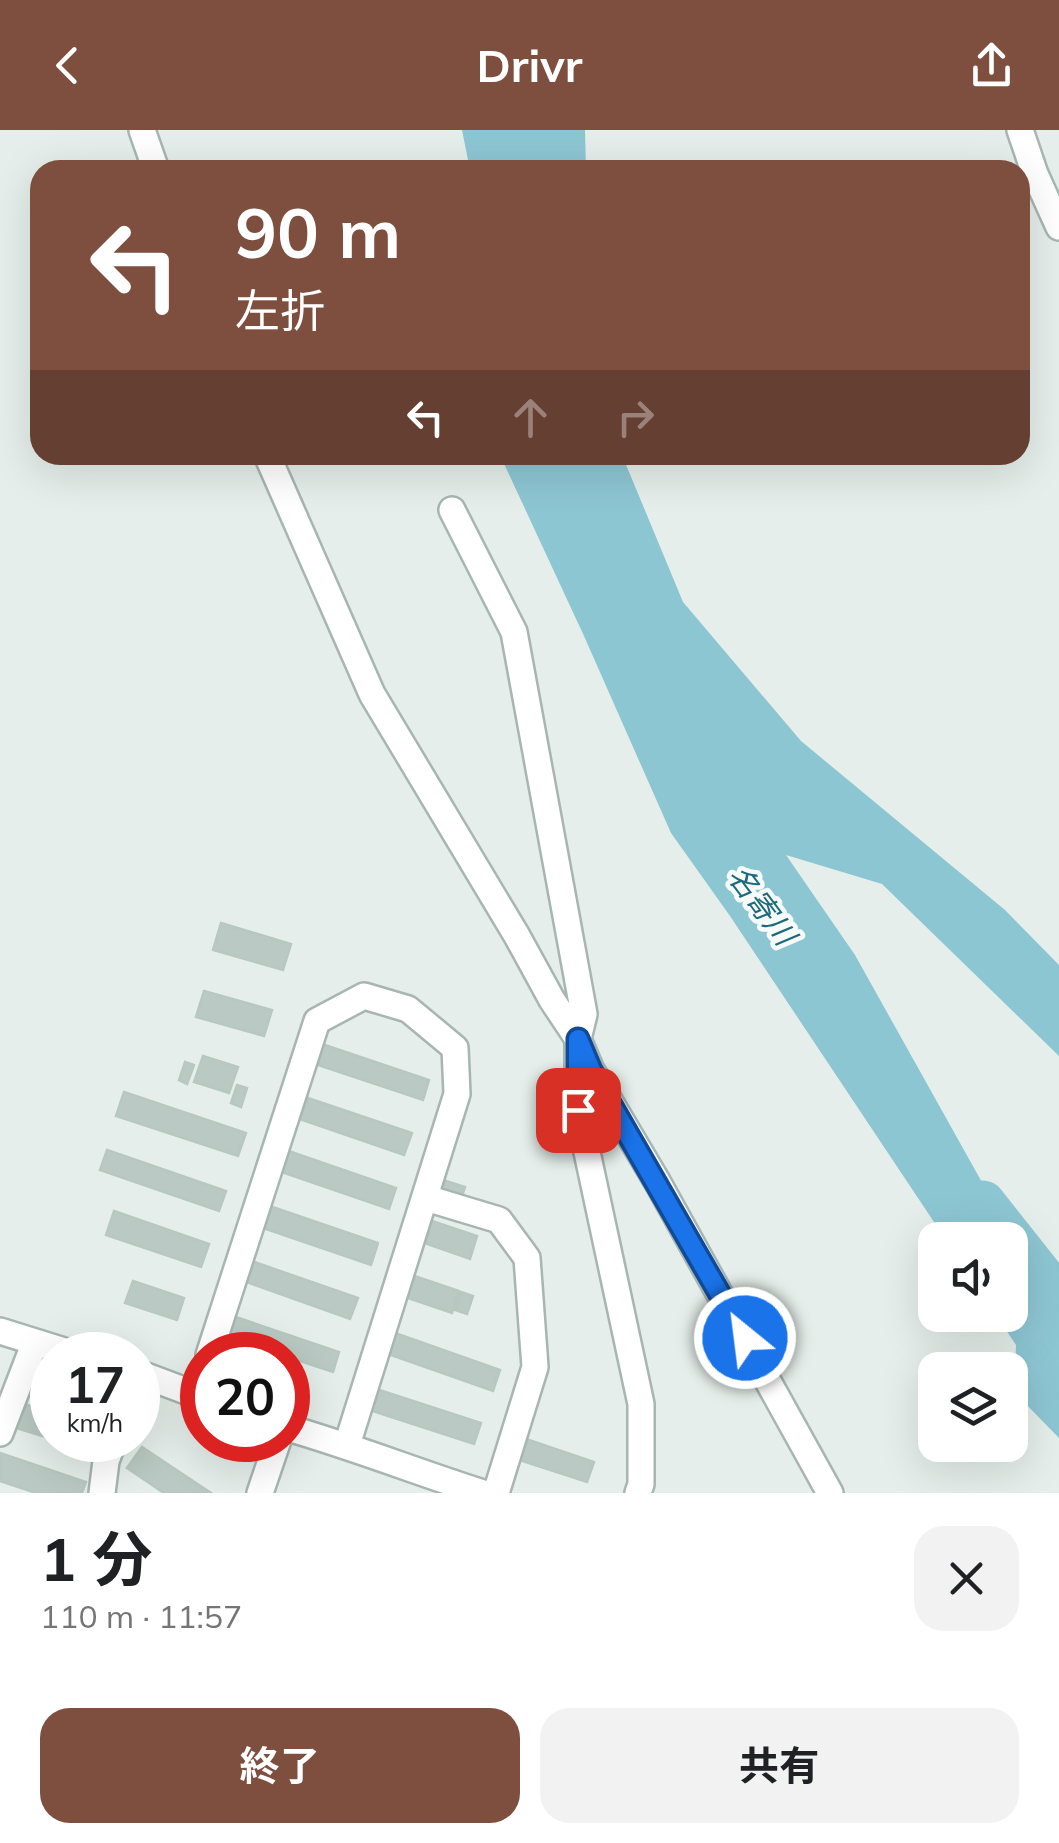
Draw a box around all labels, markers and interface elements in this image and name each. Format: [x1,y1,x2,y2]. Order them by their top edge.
text: Drivr [477,37,582,93]
icon: back [40,38,95,93]
icon: share [964,38,1019,93]
text: 90 m [235,188,401,276]
icon: left [70,200,200,330]
text: 左折 [235,282,325,338]
icon: left [398,390,453,445]
icon: ahead [503,390,558,445]
icon: right [608,390,663,445]
water label: 名寄川 [720,858,806,955]
pin [536,1068,621,1153]
icon: arrive [551,1083,606,1138]
map controls [918,1222,1028,1462]
button: sound [918,1222,1028,1332]
position arrow [693,1286,797,1390]
speed limit sign: 20 [180,1332,310,1462]
button: layers [918,1352,1028,1462]
text: 17 [65,1353,125,1416]
text: km/h [67,1407,123,1438]
text: 1 分 [40,1521,152,1596]
button: close [914,1526,1019,1631]
text: 110 m · 11:57 [40,1596,242,1636]
button: 終了 [40,1708,520,1823]
button: 共有 [540,1708,1019,1823]

